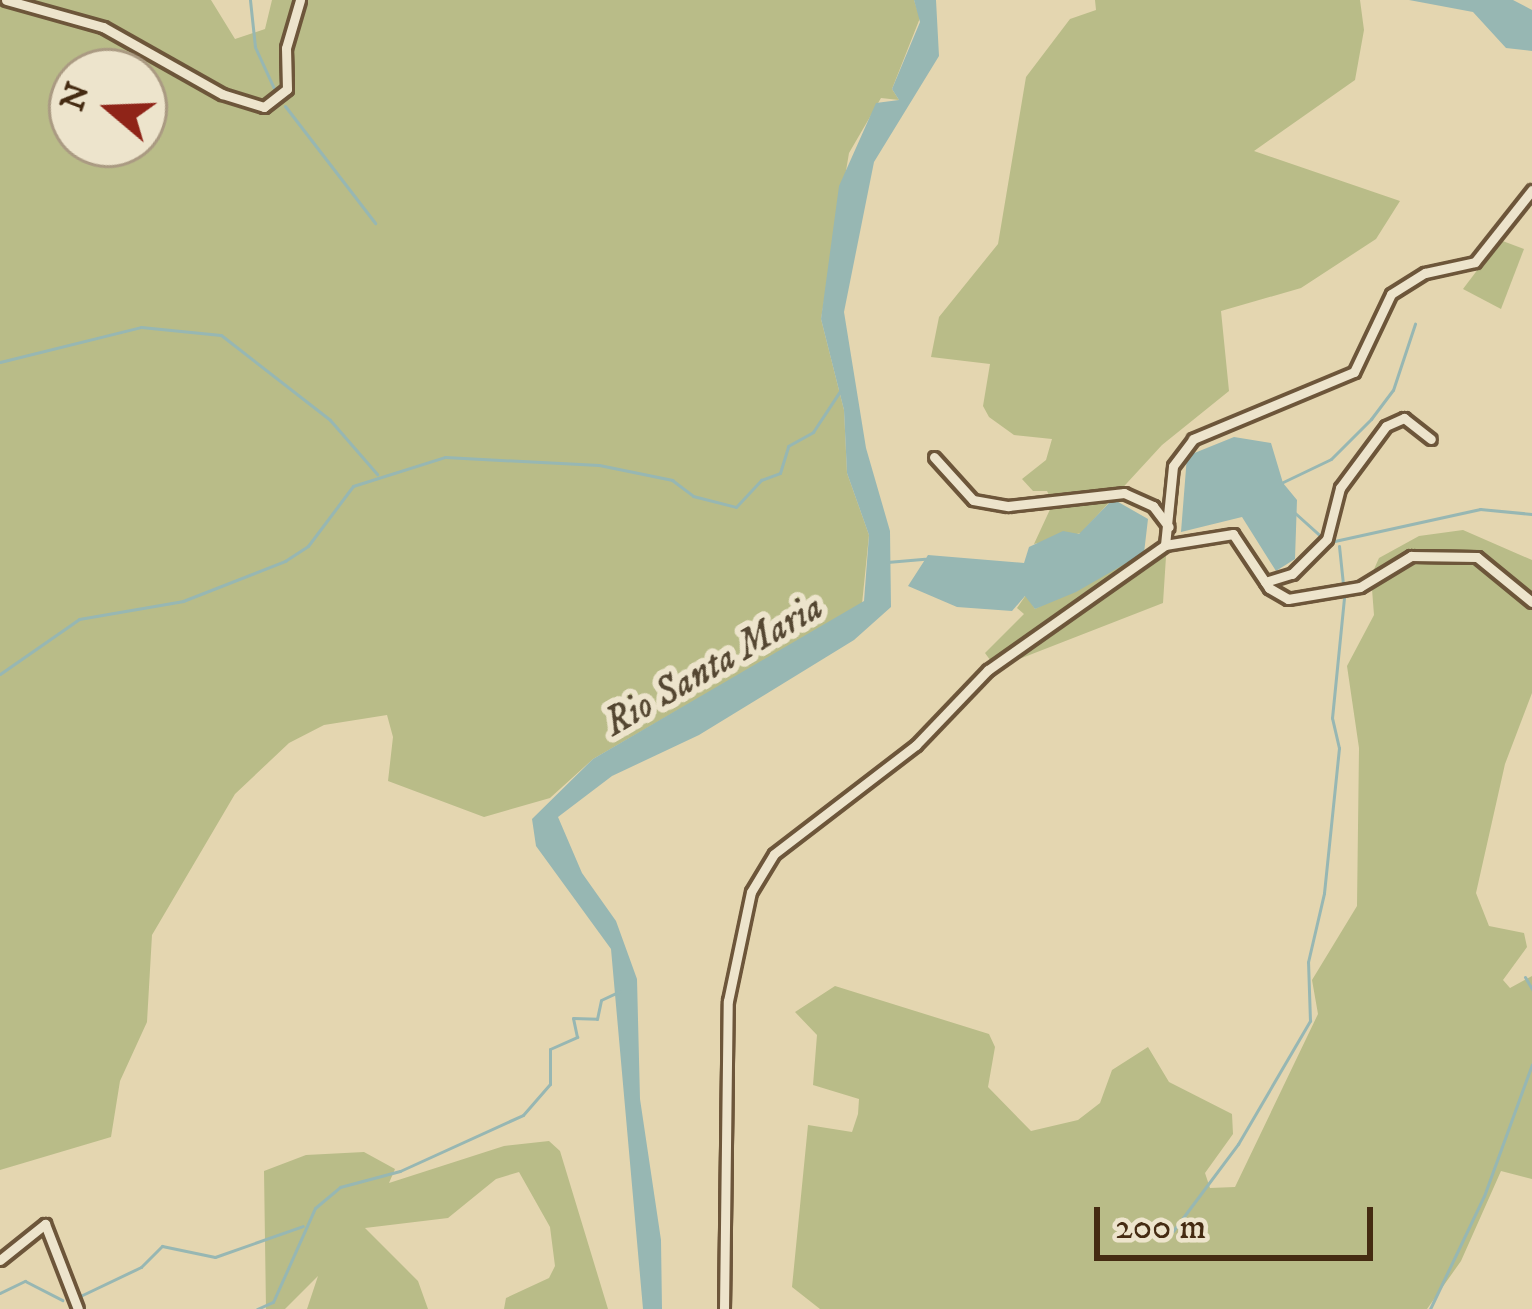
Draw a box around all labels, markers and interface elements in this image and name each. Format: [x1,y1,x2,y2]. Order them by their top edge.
north arrow [48,48,168,168]
text: N [53,78,100,117]
water label: Rio Santa Maria [596,584,832,748]
scale bar [1100,1183,1379,1257]
text: 200 m [1115,1205,1206,1250]

